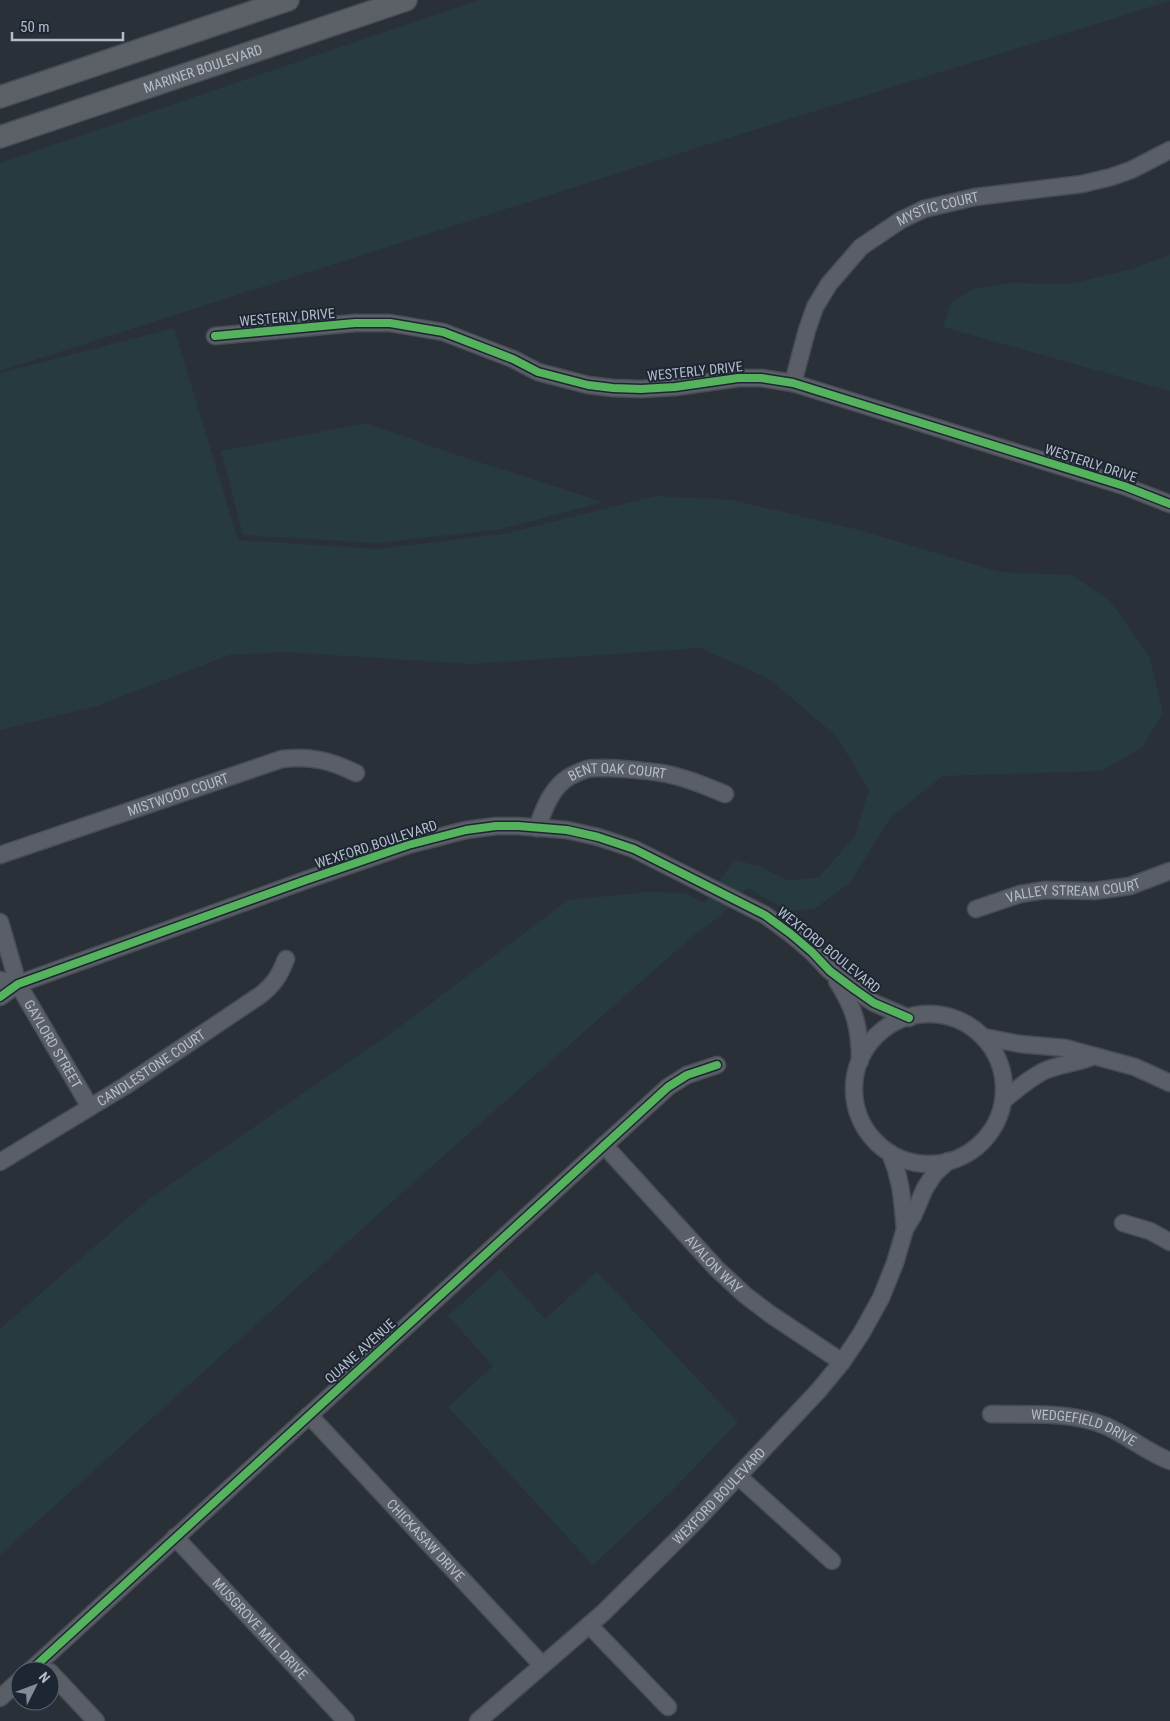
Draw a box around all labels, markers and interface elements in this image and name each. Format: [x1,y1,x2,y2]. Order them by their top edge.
scale bar [12,10,124,42]
text: 50 m [20,18,50,36]
street label: MARINER BOULEVARD [141,41,264,96]
street label: MYSTIC COURT [894,188,980,229]
street label: WESTERLY DRIVE [239,305,335,329]
street label: WESTERLY DRIVE [646,358,744,384]
street label: WESTERLY DRIVE [1043,441,1139,485]
street label: BENT OAK COURT [565,760,667,784]
street label: MISTWOOD COURT [125,770,231,819]
street label: WEXFORD BOULEVARD [313,817,439,871]
street label: VALLEY STREAM COURT [1004,875,1143,906]
street label: WEXFORD BOULEVARD [774,904,884,996]
street label: GAYLORD STREET [21,997,85,1091]
street label: CANDLESTONE COURT [94,1026,208,1109]
street label: AVALON WAY [682,1232,746,1297]
street label: QUANE AVENUE [322,1315,398,1387]
street label: WEDGEFIELD DRIVE [1031,1406,1139,1449]
street label: WEXFORD BOULEVARD [669,1444,769,1548]
street label: CHICKASAW DRIVE [383,1496,468,1584]
street label: MUSGROVE MILL DRIVE [209,1575,311,1682]
north arrow [10,1661,60,1711]
text: N [36,1669,53,1686]

